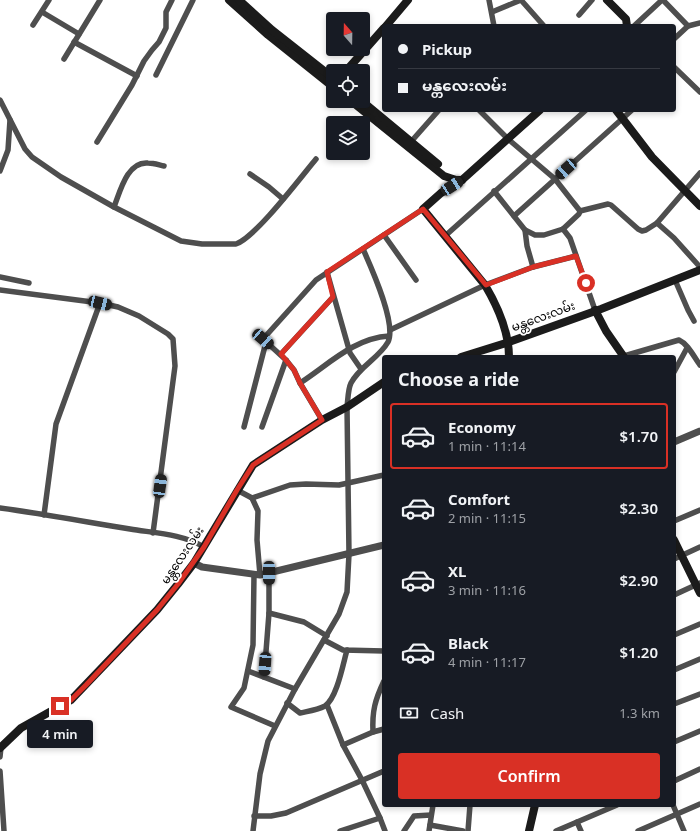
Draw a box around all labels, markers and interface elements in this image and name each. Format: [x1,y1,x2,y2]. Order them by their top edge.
north arrow [326,12,370,56]
map controls [326,12,370,160]
text: Pickup [422,39,472,59]
button: locate [326,64,370,108]
text: မန္တလေးလမ်း [422,75,507,95]
button: layers [326,116,370,160]
car [553,157,579,181]
car [439,174,465,198]
route start [577,274,595,292]
car [87,294,113,312]
street label: မန္တလေးလမ်း [509,297,578,337]
car [250,327,276,351]
text: Choose a ride [398,367,519,391]
text: Economy [448,417,516,437]
icon: car [400,418,436,454]
text: $1.70 [620,426,658,446]
text: 1 min · 11:14 [448,437,526,455]
car [152,473,168,499]
text: Comfort [448,489,510,509]
icon: car [400,490,436,526]
text: $2.30 [620,498,658,518]
text: 2 min · 11:15 [448,509,526,527]
street label: မန္တလေးလမ်း [156,523,209,588]
car [263,561,275,585]
text: XL [448,561,466,581]
icon: car [400,562,436,598]
text: $2.90 [620,570,658,590]
text: 3 min · 11:16 [448,581,526,599]
text: Black [448,633,488,653]
icon: car [400,634,436,670]
text: $1.20 [620,642,658,662]
car [258,652,272,676]
text: 4 min · 11:17 [448,653,526,671]
route end [51,697,69,715]
icon: cash [398,702,420,724]
text: Cash [430,703,464,723]
text: 1.3 km [619,704,660,722]
callout: 4 min [27,720,93,748]
text: 4 min [42,725,78,743]
button: Confirm [398,753,660,799]

